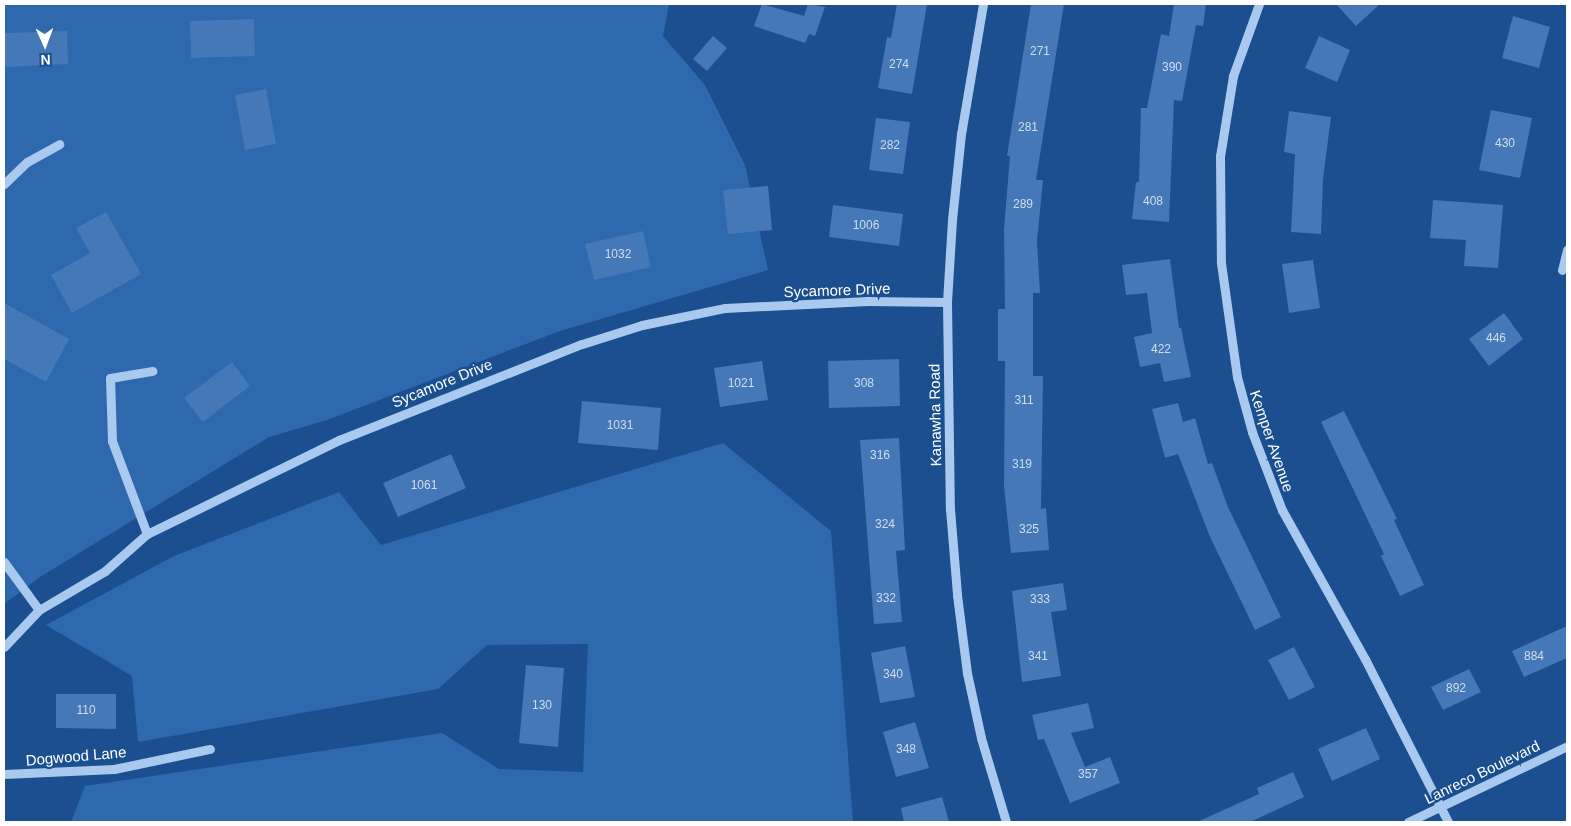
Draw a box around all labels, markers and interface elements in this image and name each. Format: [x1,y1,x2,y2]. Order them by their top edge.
north arrow [20,20,70,70]
house number: 271 [1030,45,1050,59]
text: N [40,52,51,68]
house number: 274 [889,58,909,72]
house number: 390 [1162,61,1182,75]
house number: 281 [1018,121,1038,135]
house number: 430 [1495,137,1515,151]
house number: 282 [880,139,900,153]
house number: 408 [1143,195,1163,209]
house number: 289 [1013,198,1033,212]
house number: 1006 [853,219,879,233]
house number: 1032 [605,248,631,262]
street label: Sycamore Drive [783,279,891,301]
house number: 446 [1486,332,1506,346]
house number: 422 [1151,343,1171,357]
street label: Sycamore Drive [389,355,495,411]
street label: Kanawha Road [925,364,945,466]
house number: 1021 [728,377,754,391]
house number: 308 [854,377,874,391]
street label: Kemper Avenue [1246,387,1298,495]
house number: 311 [1014,394,1034,408]
house number: 1031 [607,419,633,433]
house number: 316 [870,449,890,463]
house number: 319 [1012,458,1032,472]
house number: 1061 [411,479,437,493]
house number: 324 [875,518,895,532]
house number: 325 [1019,523,1039,537]
house number: 332 [876,592,896,606]
house number: 333 [1030,593,1050,607]
house number: 341 [1028,650,1048,664]
house number: 884 [1524,650,1544,664]
house number: 340 [883,668,903,682]
house number: 892 [1446,682,1466,696]
house number: 130 [532,699,552,713]
house number: 110 [76,704,96,718]
street label: Lanreco Boulevard [1421,736,1543,808]
street label: Dogwood Lane [25,743,127,769]
house number: 348 [896,743,916,757]
house number: 357 [1078,768,1098,782]

